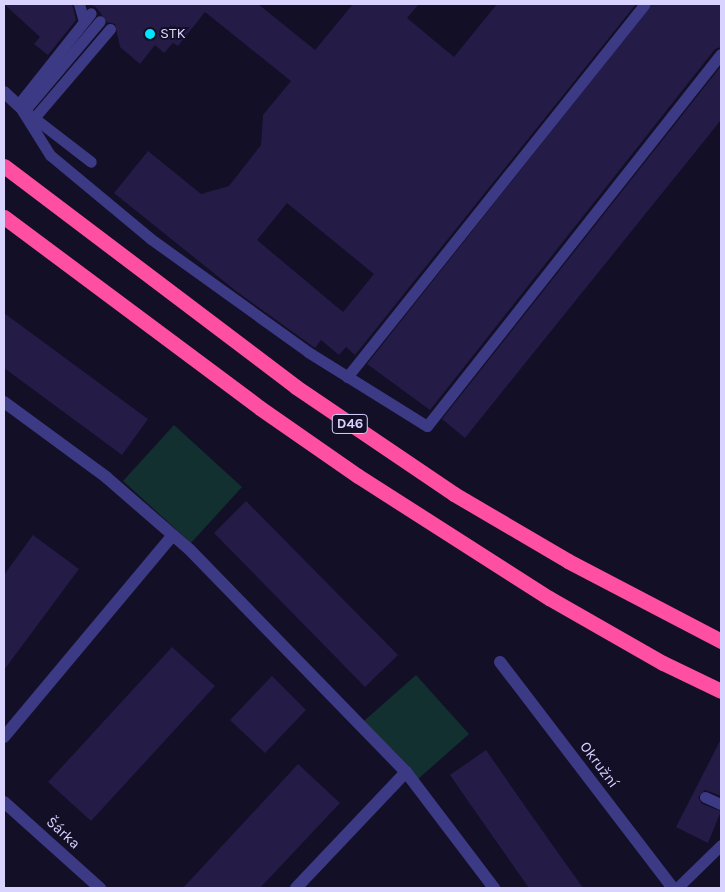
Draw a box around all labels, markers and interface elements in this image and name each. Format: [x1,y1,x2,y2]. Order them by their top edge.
place label: STK [160,25,186,43]
marker: STK [144,28,156,40]
road number: D46 [331,412,369,436]
street label: Okružní [576,738,622,792]
street label: Šárka [42,813,84,853]

